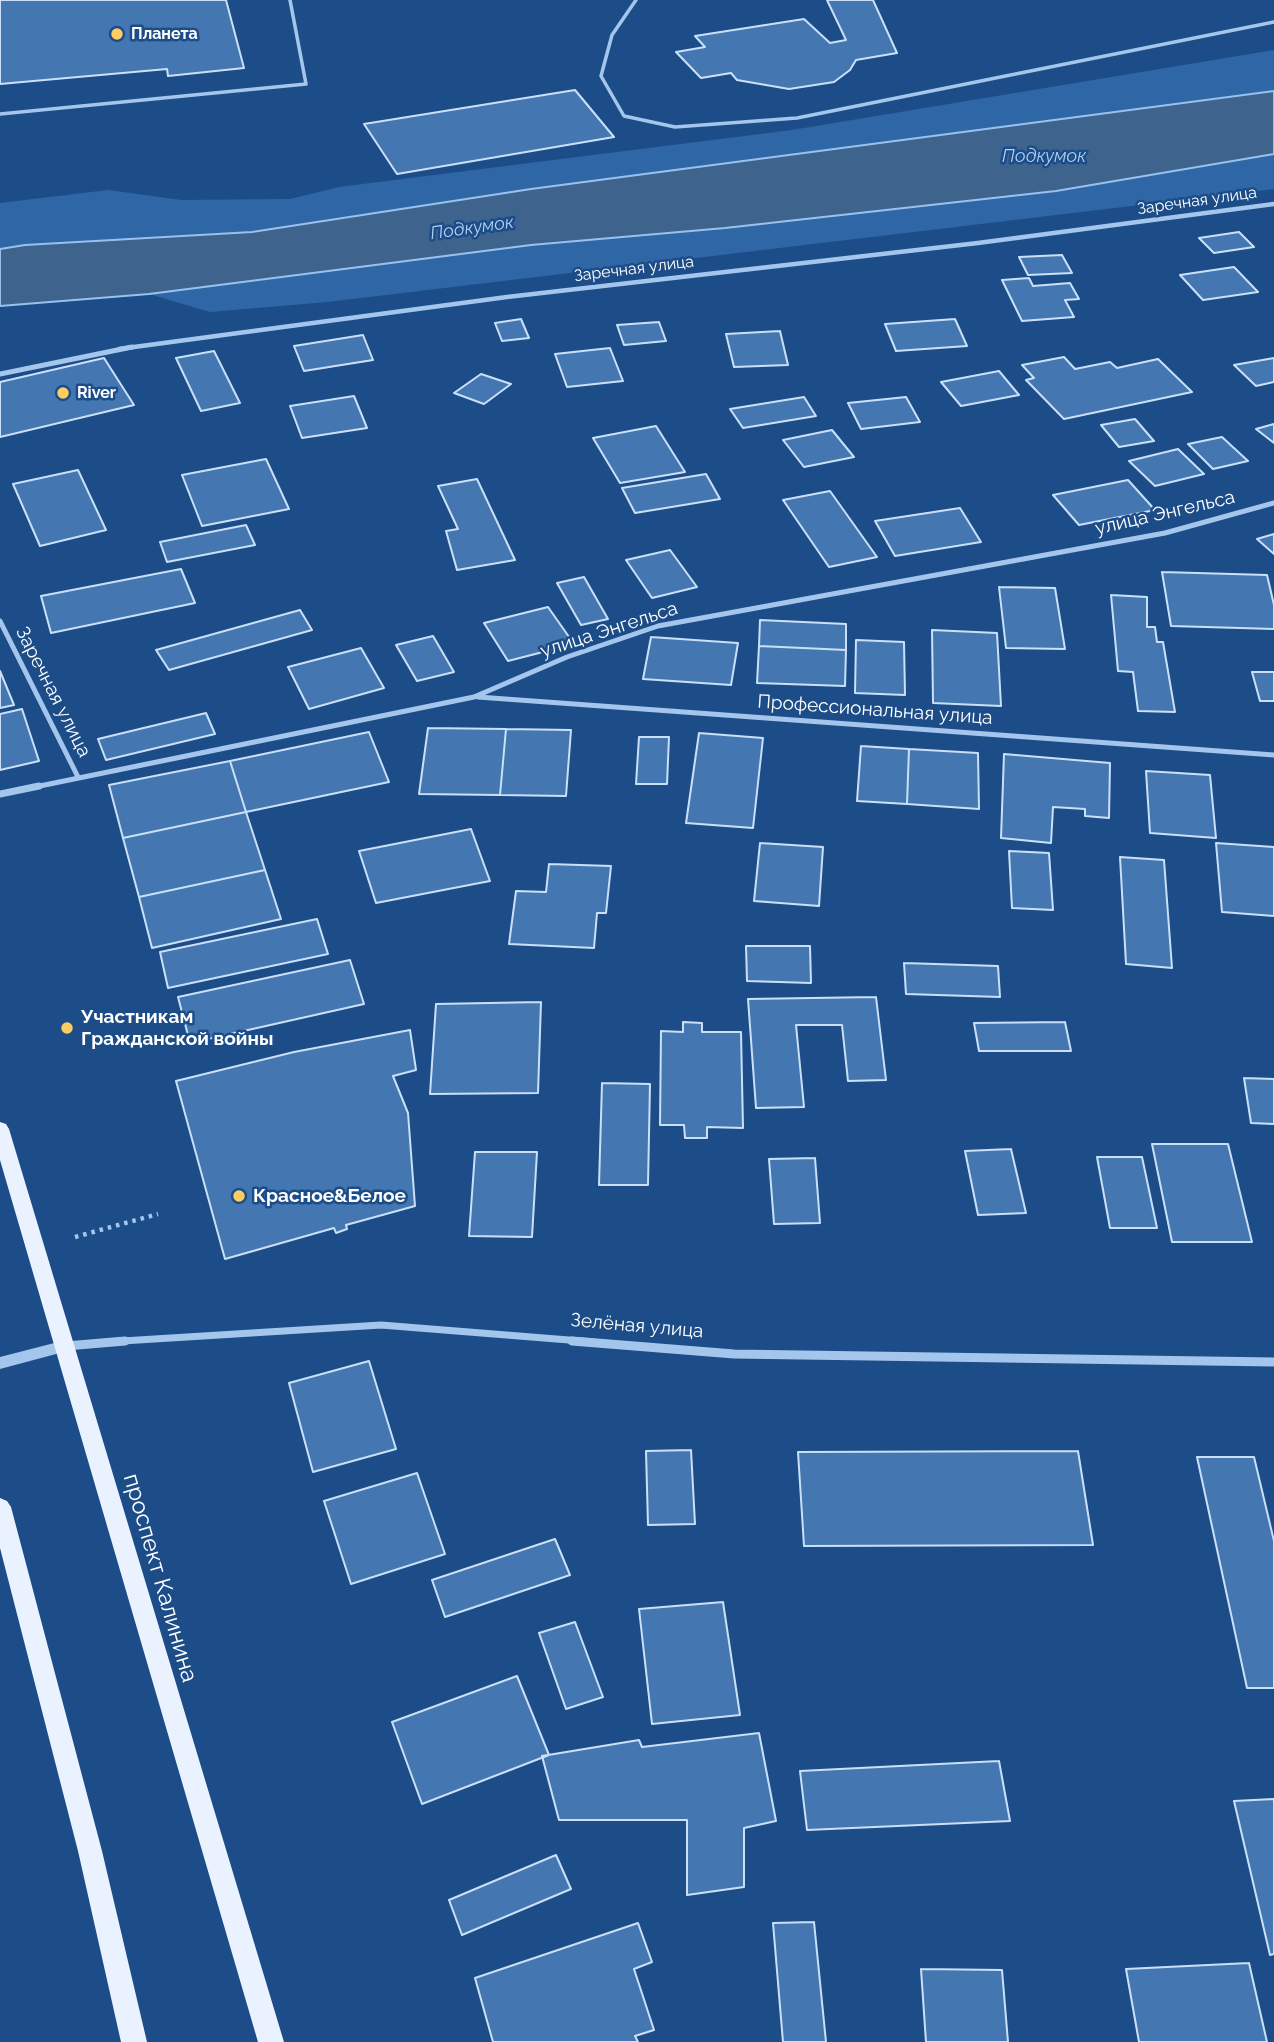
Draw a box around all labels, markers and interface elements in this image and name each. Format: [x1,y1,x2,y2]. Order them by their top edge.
place label: Планета [131,24,198,44]
marker: Планета [109,26,125,42]
water label: Подкумок [1002,146,1086,168]
street label: Заречная улица [1136,183,1258,219]
water label: Подкумок [429,211,515,245]
street label: Заречная улица [573,252,695,286]
place label: River [77,383,116,403]
marker: River [55,385,71,401]
street label: улица Энгельса [1093,486,1237,540]
street label: улица Энгельса [538,597,680,663]
street label: Заречная улица [10,623,96,761]
street label: Профессиональная улица [757,690,993,730]
place label: Участникам Гражданской войны [81,1006,273,1050]
marker: Участникам Гражданской войны [59,1020,75,1036]
place label: Красное&Белое [253,1185,406,1207]
marker: Красное&Белое [231,1188,247,1204]
street label: Зелёная улица [570,1309,704,1343]
street label: проспект Калинина [117,1470,203,1686]

